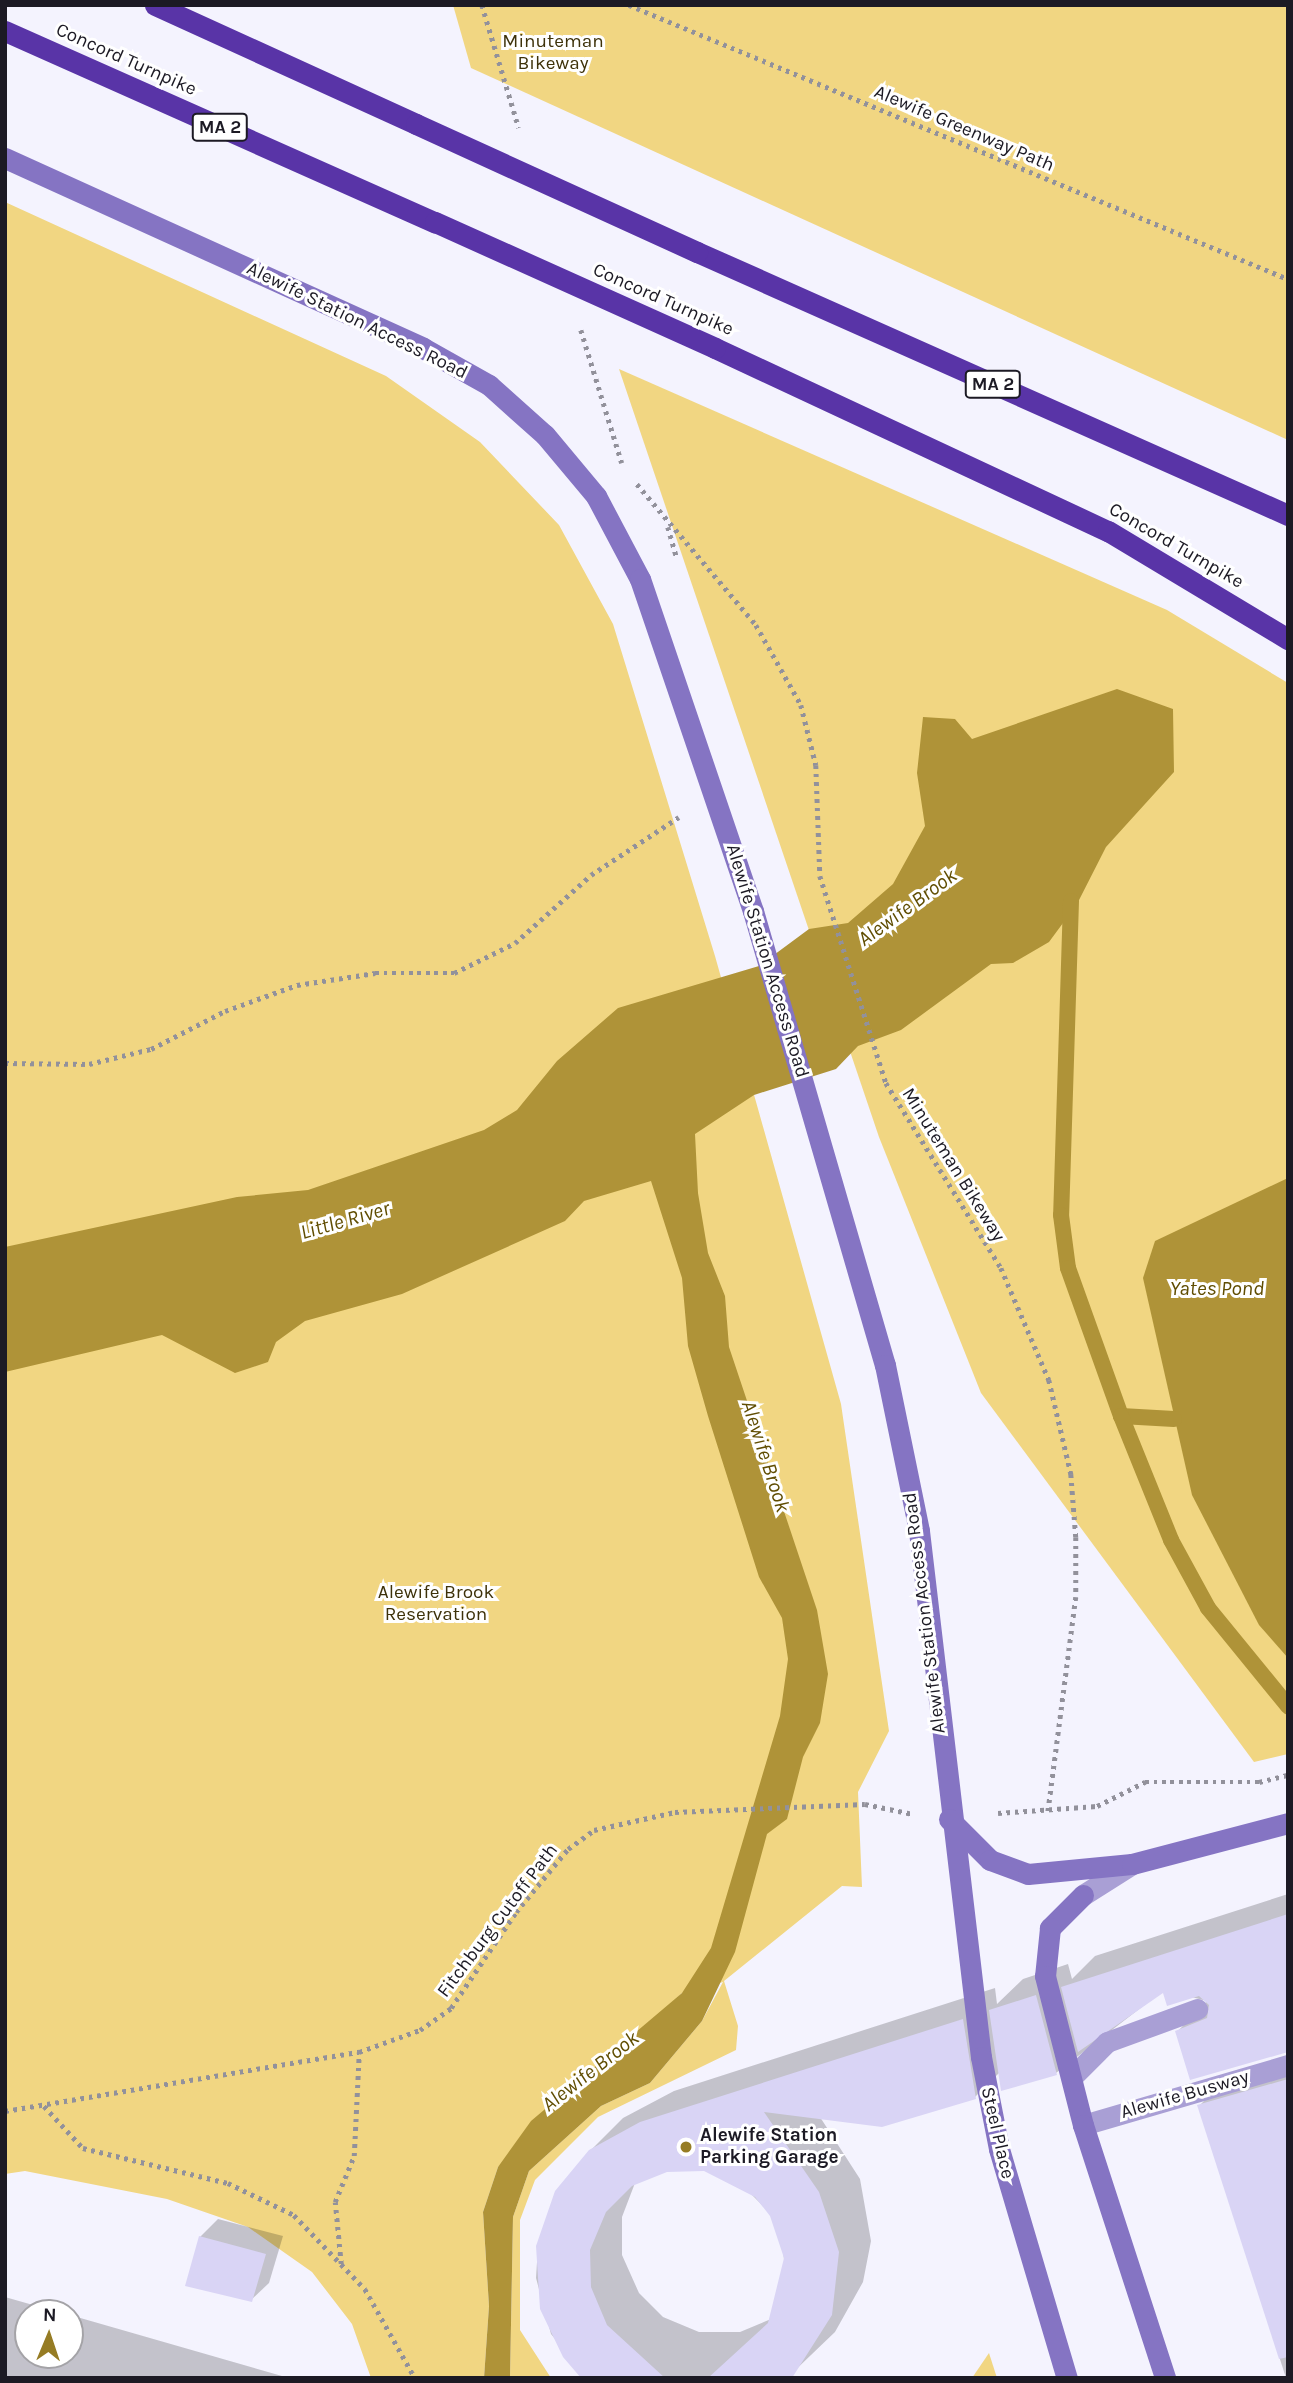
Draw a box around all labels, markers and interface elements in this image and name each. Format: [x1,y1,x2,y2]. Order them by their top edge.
street label: Concord Turnpike [52,19,200,101]
park label: Minuteman Bikeway [502,31,604,75]
street label: Alewife Greenway Path [871,81,1057,177]
road number: MA 2 [190,112,250,142]
street label: Alewife Station Access Road [243,258,471,384]
street label: Concord Turnpike [589,259,737,341]
road number: MA 2 [963,370,1023,398]
street label: Concord Turnpike [1105,498,1247,594]
street label: Alewife Station Access Road [721,841,813,1081]
water label: Alewife Brook [853,863,961,951]
street label: Minuteman Bikeway [896,1084,1010,1246]
water label: Little River [297,1195,393,1245]
water label: Yates Pond [1170,1275,1264,1301]
water label: Alewife Brook [736,1397,796,1515]
street label: Alewife Station Access Road [899,1491,951,1735]
park label: Alewife Brook Reservation [378,1582,494,1626]
street label: Fitchburg Cutoff Path [433,1840,563,2002]
water label: Alewife Brook [536,2025,644,2117]
street label: Alewife Busway [1118,2066,1252,2124]
street label: Steel Place [975,2085,1019,2181]
place label: Alewife Station Parking Garage [700,2125,838,2169]
marker: Alewife Station Parking Garage [678,2139,694,2155]
north arrow [14,2299,84,2369]
text: N [42,2304,57,2326]

